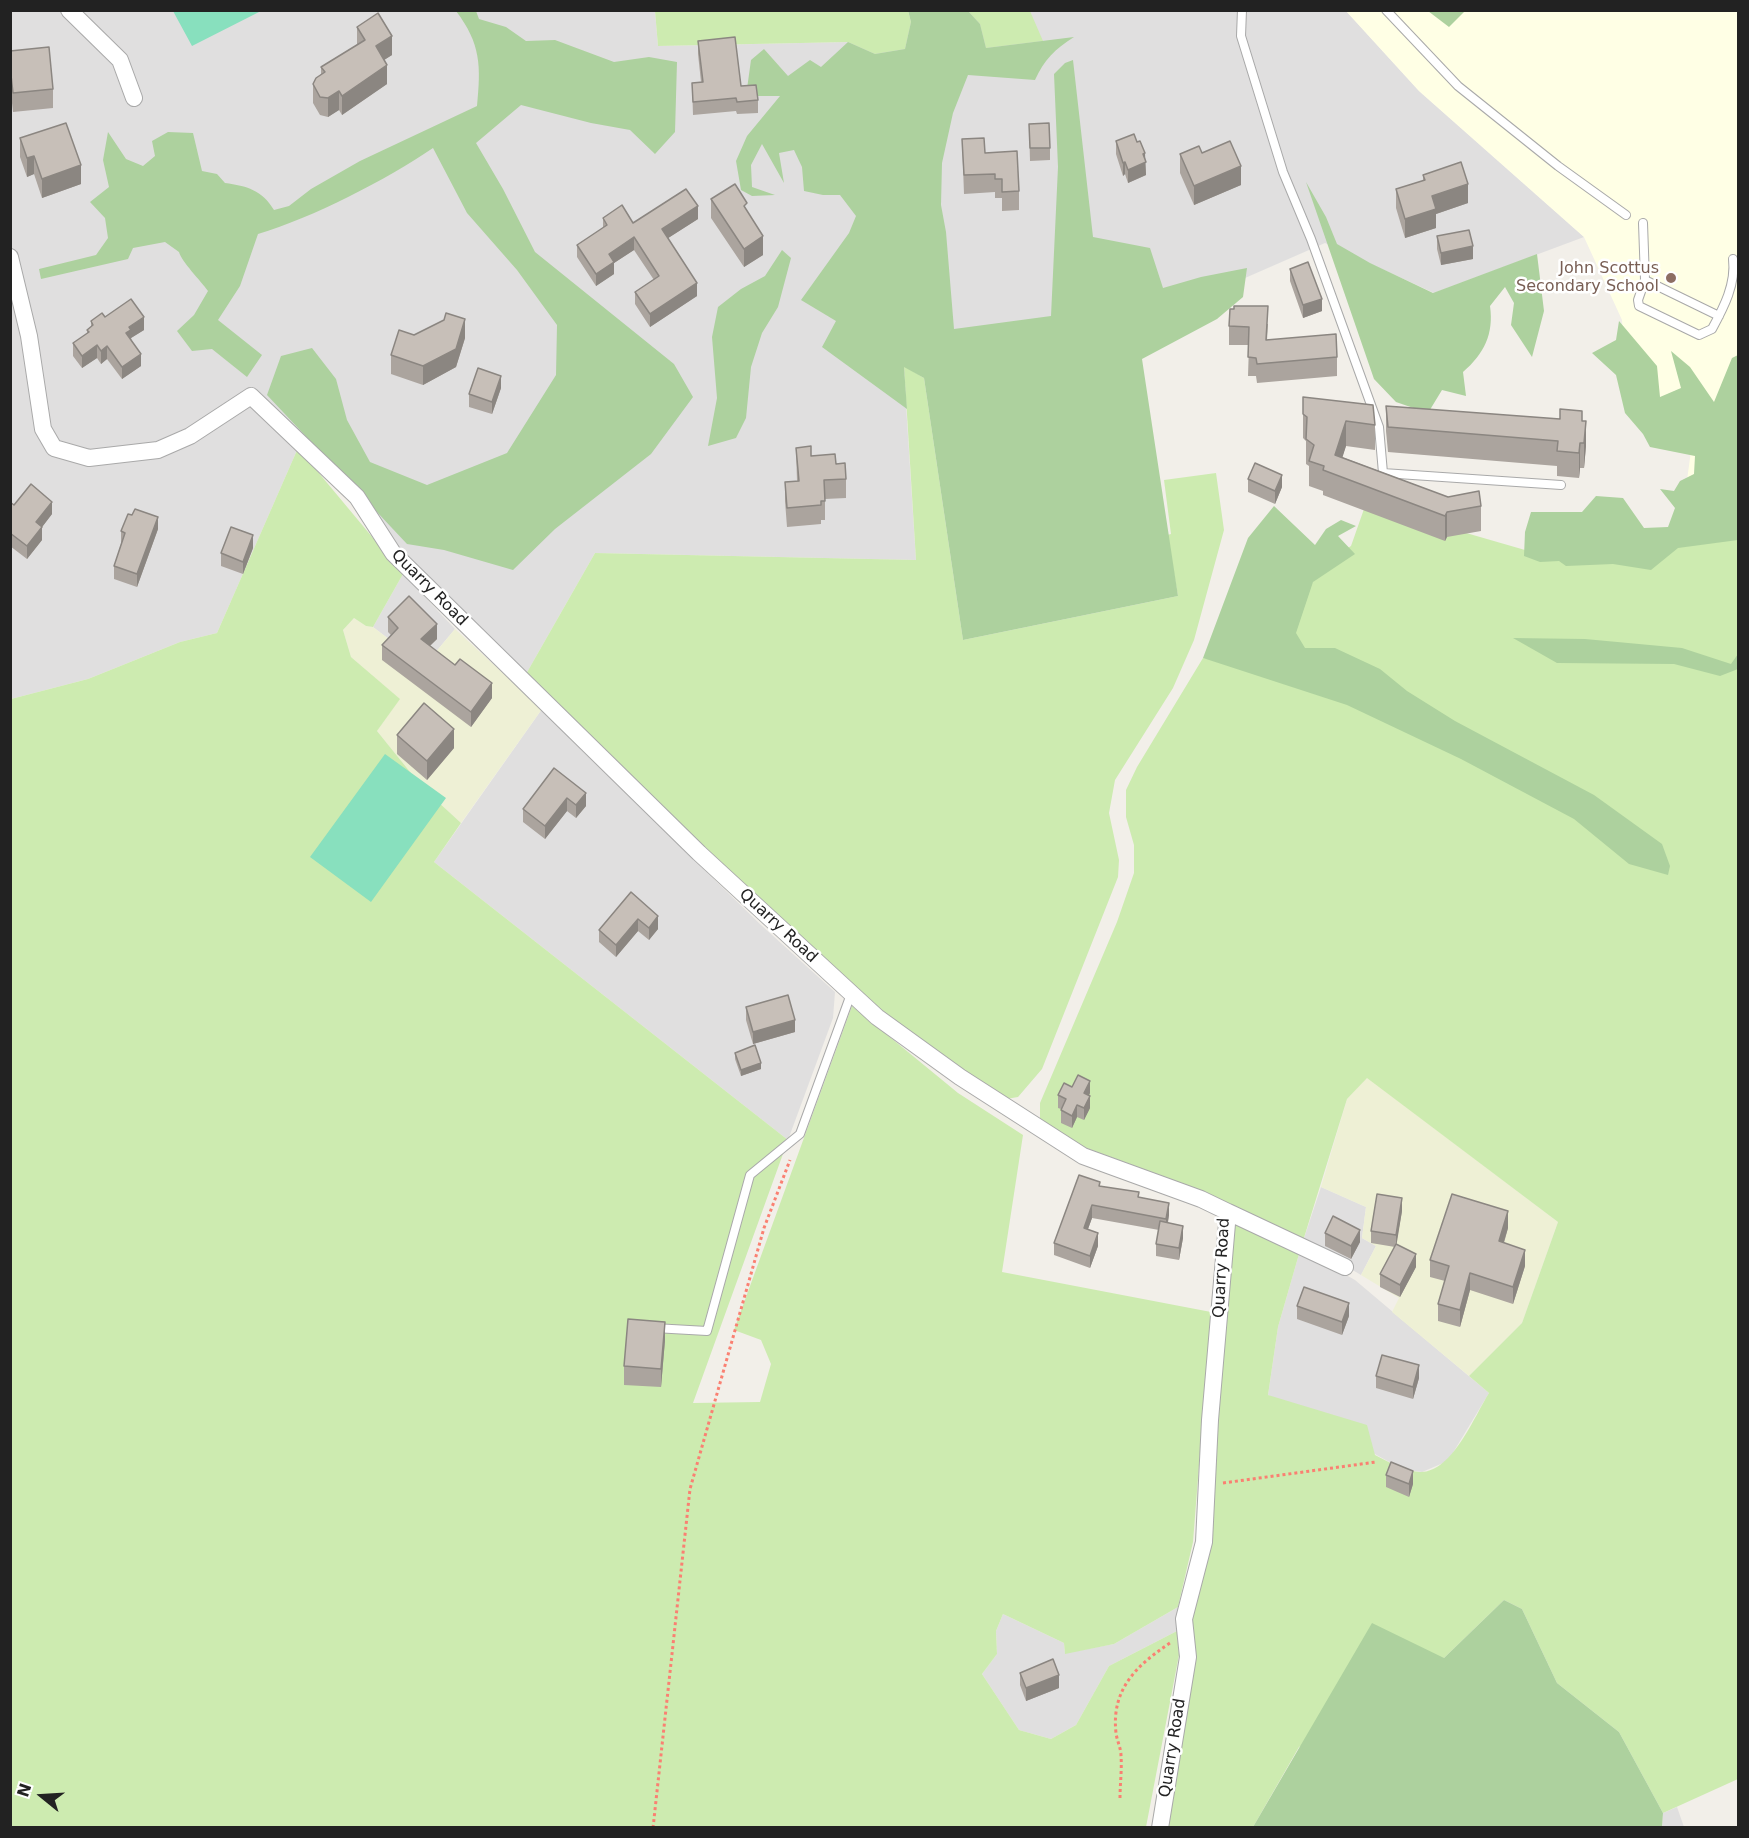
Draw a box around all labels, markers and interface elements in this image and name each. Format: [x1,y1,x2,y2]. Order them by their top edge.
place label: John Scottus Secondary School [1516,259,1659,297]
marker: John Scottus Secondary School [1664,271,1678,285]
street label: Quarry Road [387,546,471,630]
street label: Quarry Road [735,885,821,967]
street label: Quarry Road [1210,1218,1234,1318]
street label: Quarry Road [1156,1697,1190,1799]
north arrow [12,1766,72,1826]
text: N [13,1781,36,1800]

